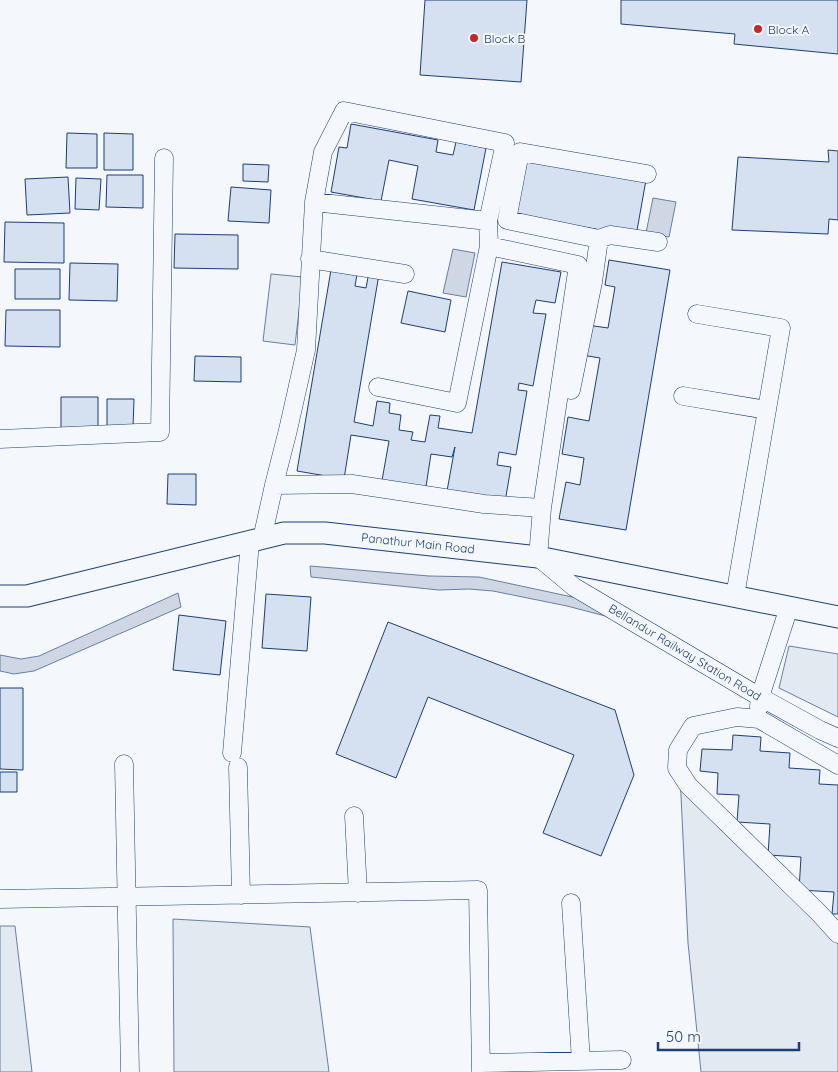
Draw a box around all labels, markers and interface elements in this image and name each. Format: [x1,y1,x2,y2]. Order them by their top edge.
place label: Block A [768,22,810,37]
marker: Block A [752,23,764,35]
place label: Block B [484,31,526,46]
marker: Block B [468,32,480,44]
street label: Panathur Main Road [361,530,475,556]
street label: Bellandur Railway Station Road [606,600,764,704]
scale bar [658,1020,799,1052]
text: 50 m [666,1027,701,1046]

